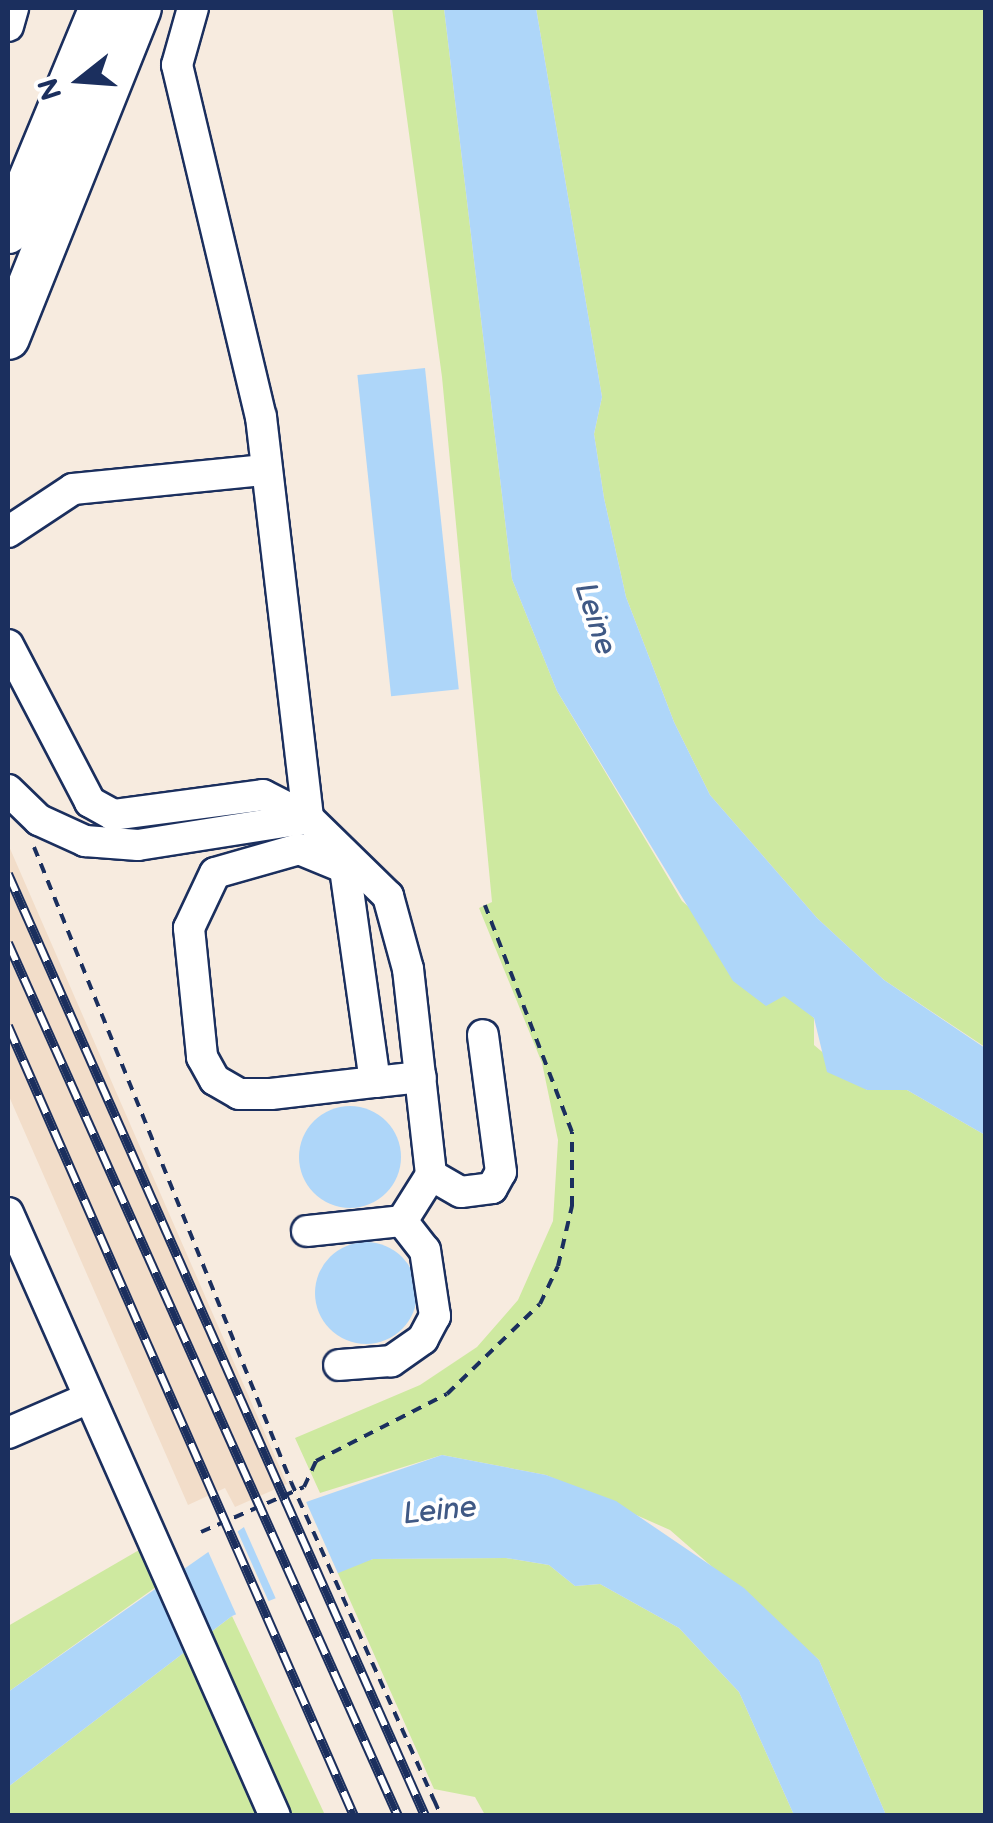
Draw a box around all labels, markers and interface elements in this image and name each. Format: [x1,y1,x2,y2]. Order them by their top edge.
north arrow [30,30,130,130]
text: N [32,74,70,104]
water label: Leine [566,578,624,660]
water label: Leine [401,1489,479,1533]

